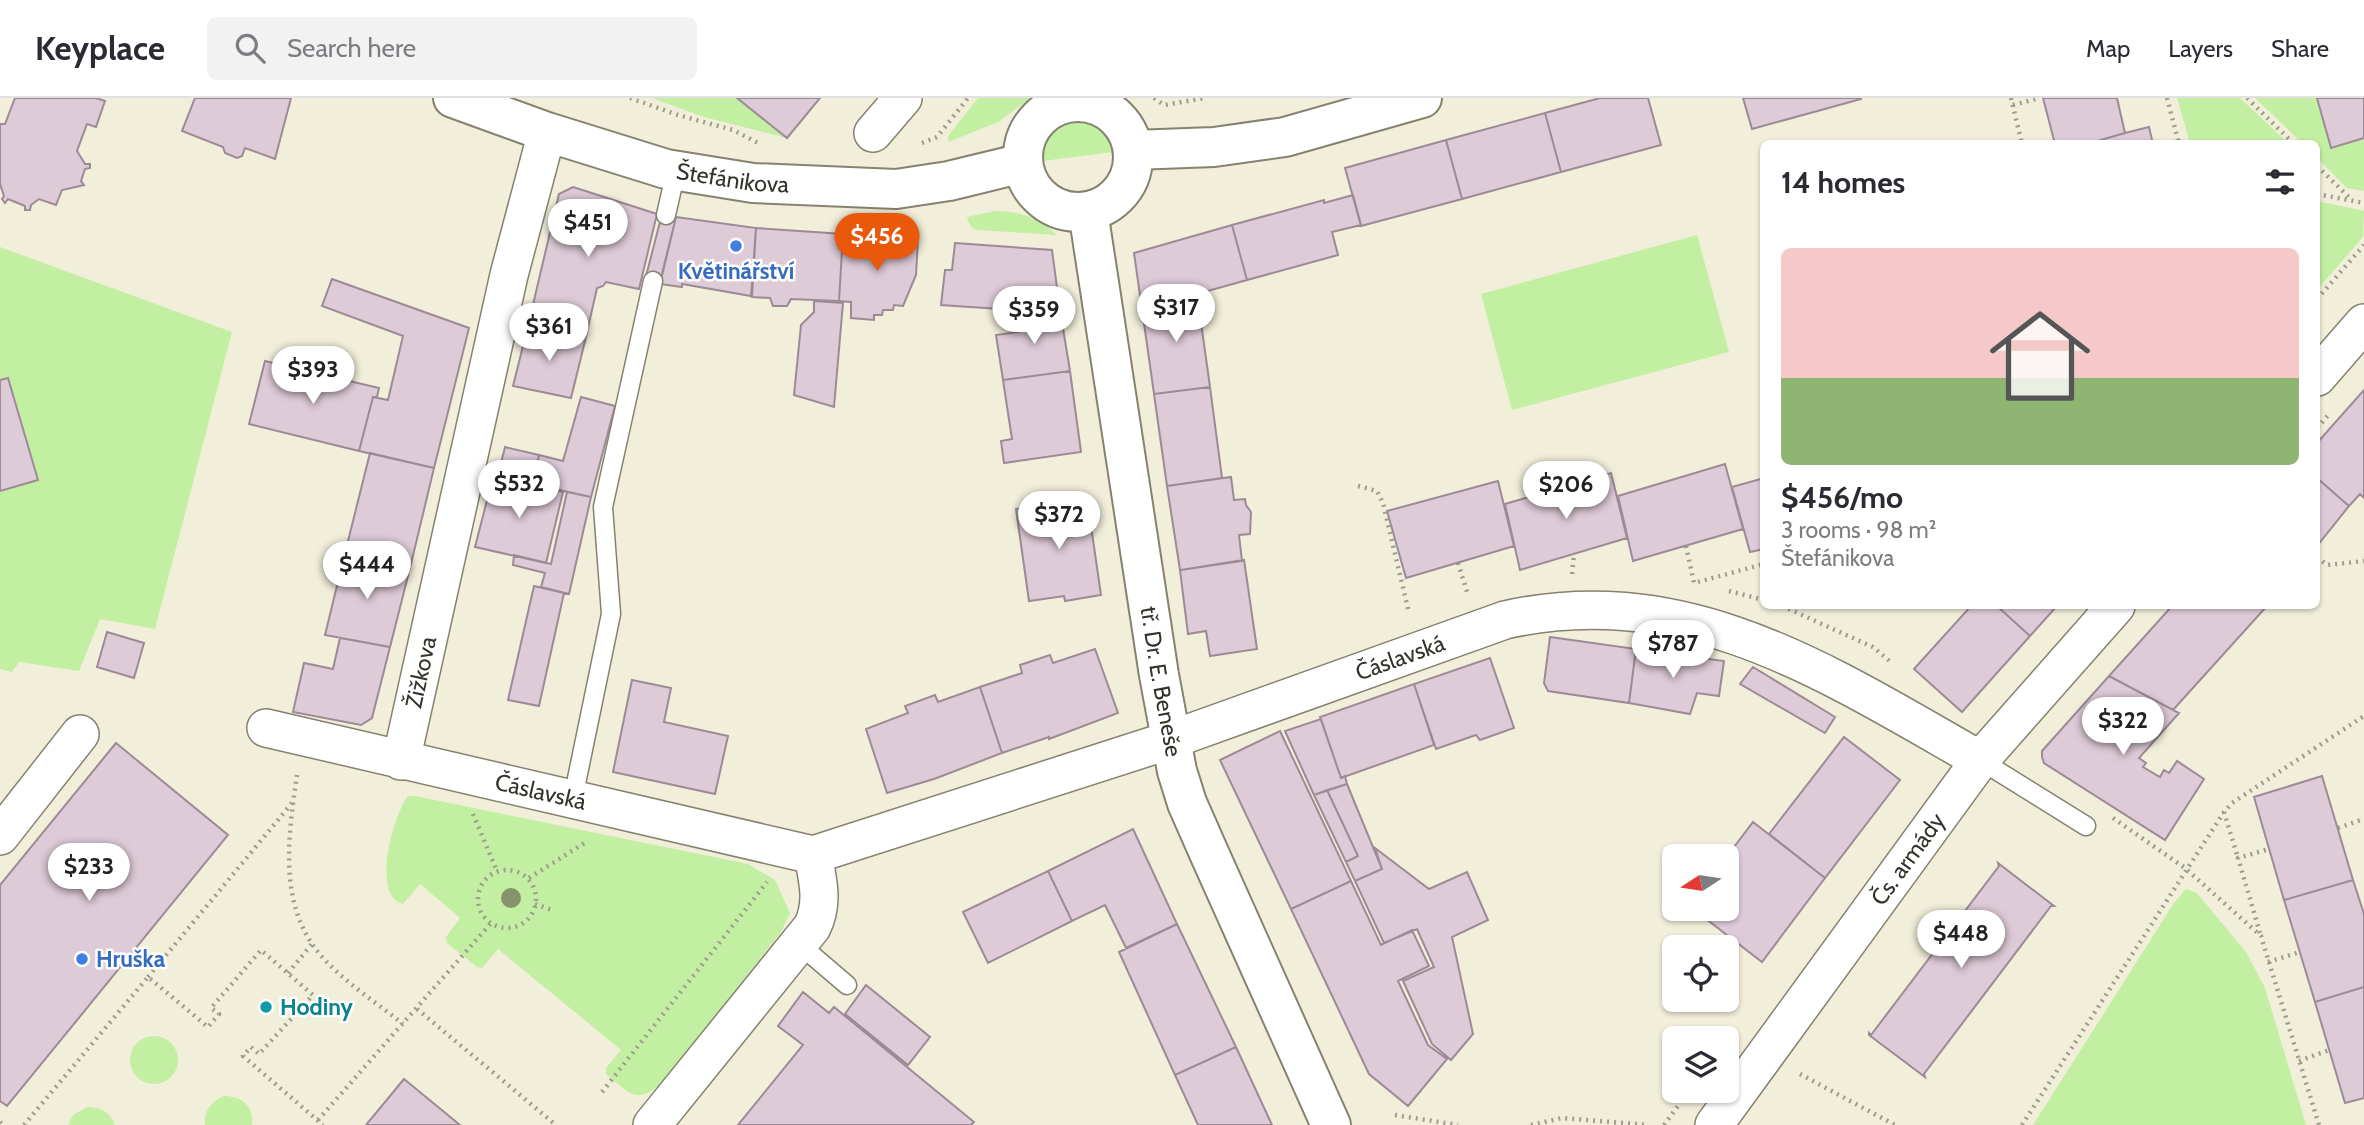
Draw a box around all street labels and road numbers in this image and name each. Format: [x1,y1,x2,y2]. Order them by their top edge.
street label: Štefánikova [674,156,790,198]
street label: tř. Dr. E. Beneše [1135,604,1188,759]
street label: Čáslavská [1351,629,1448,686]
street label: Žižkova [398,634,442,711]
street label: Čáslavská [492,767,589,816]
street label: Čs. armády [1864,807,1951,911]

